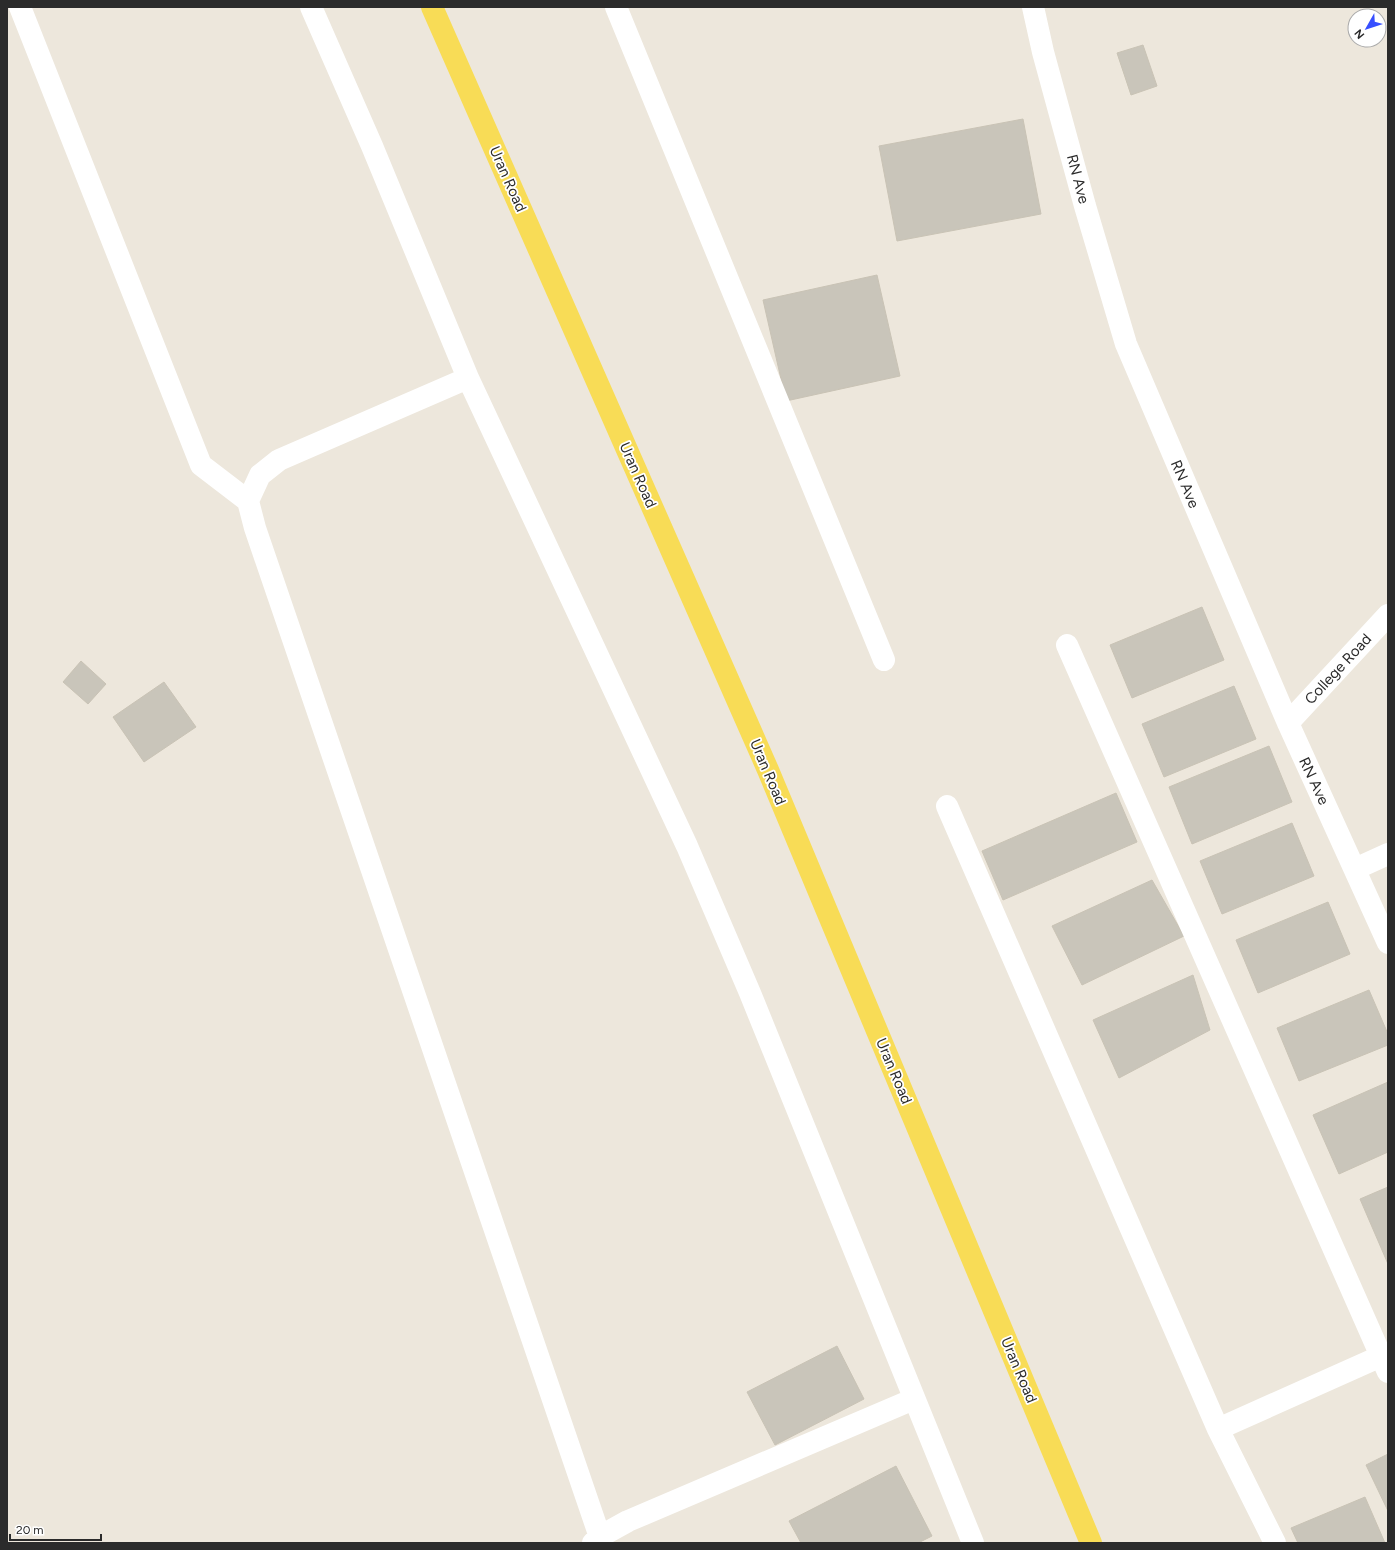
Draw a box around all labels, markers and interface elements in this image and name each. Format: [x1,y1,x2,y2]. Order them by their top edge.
north arrow [1347,8,1387,48]
text: N [1352,27,1367,41]
street label: Uran Road [486,143,530,215]
street label: RN Ave [1063,152,1093,206]
street label: Uran Road [616,439,660,511]
street label: RN Ave [1167,457,1203,511]
street label: College Road [1301,630,1375,708]
street label: Uran Road [746,736,790,808]
street label: RN Ave [1295,754,1333,808]
street label: Uran Road [872,1035,916,1107]
street label: Uran Road [997,1334,1041,1406]
scale bar [10,1516,101,1542]
text: 20 m [16,1523,44,1537]

